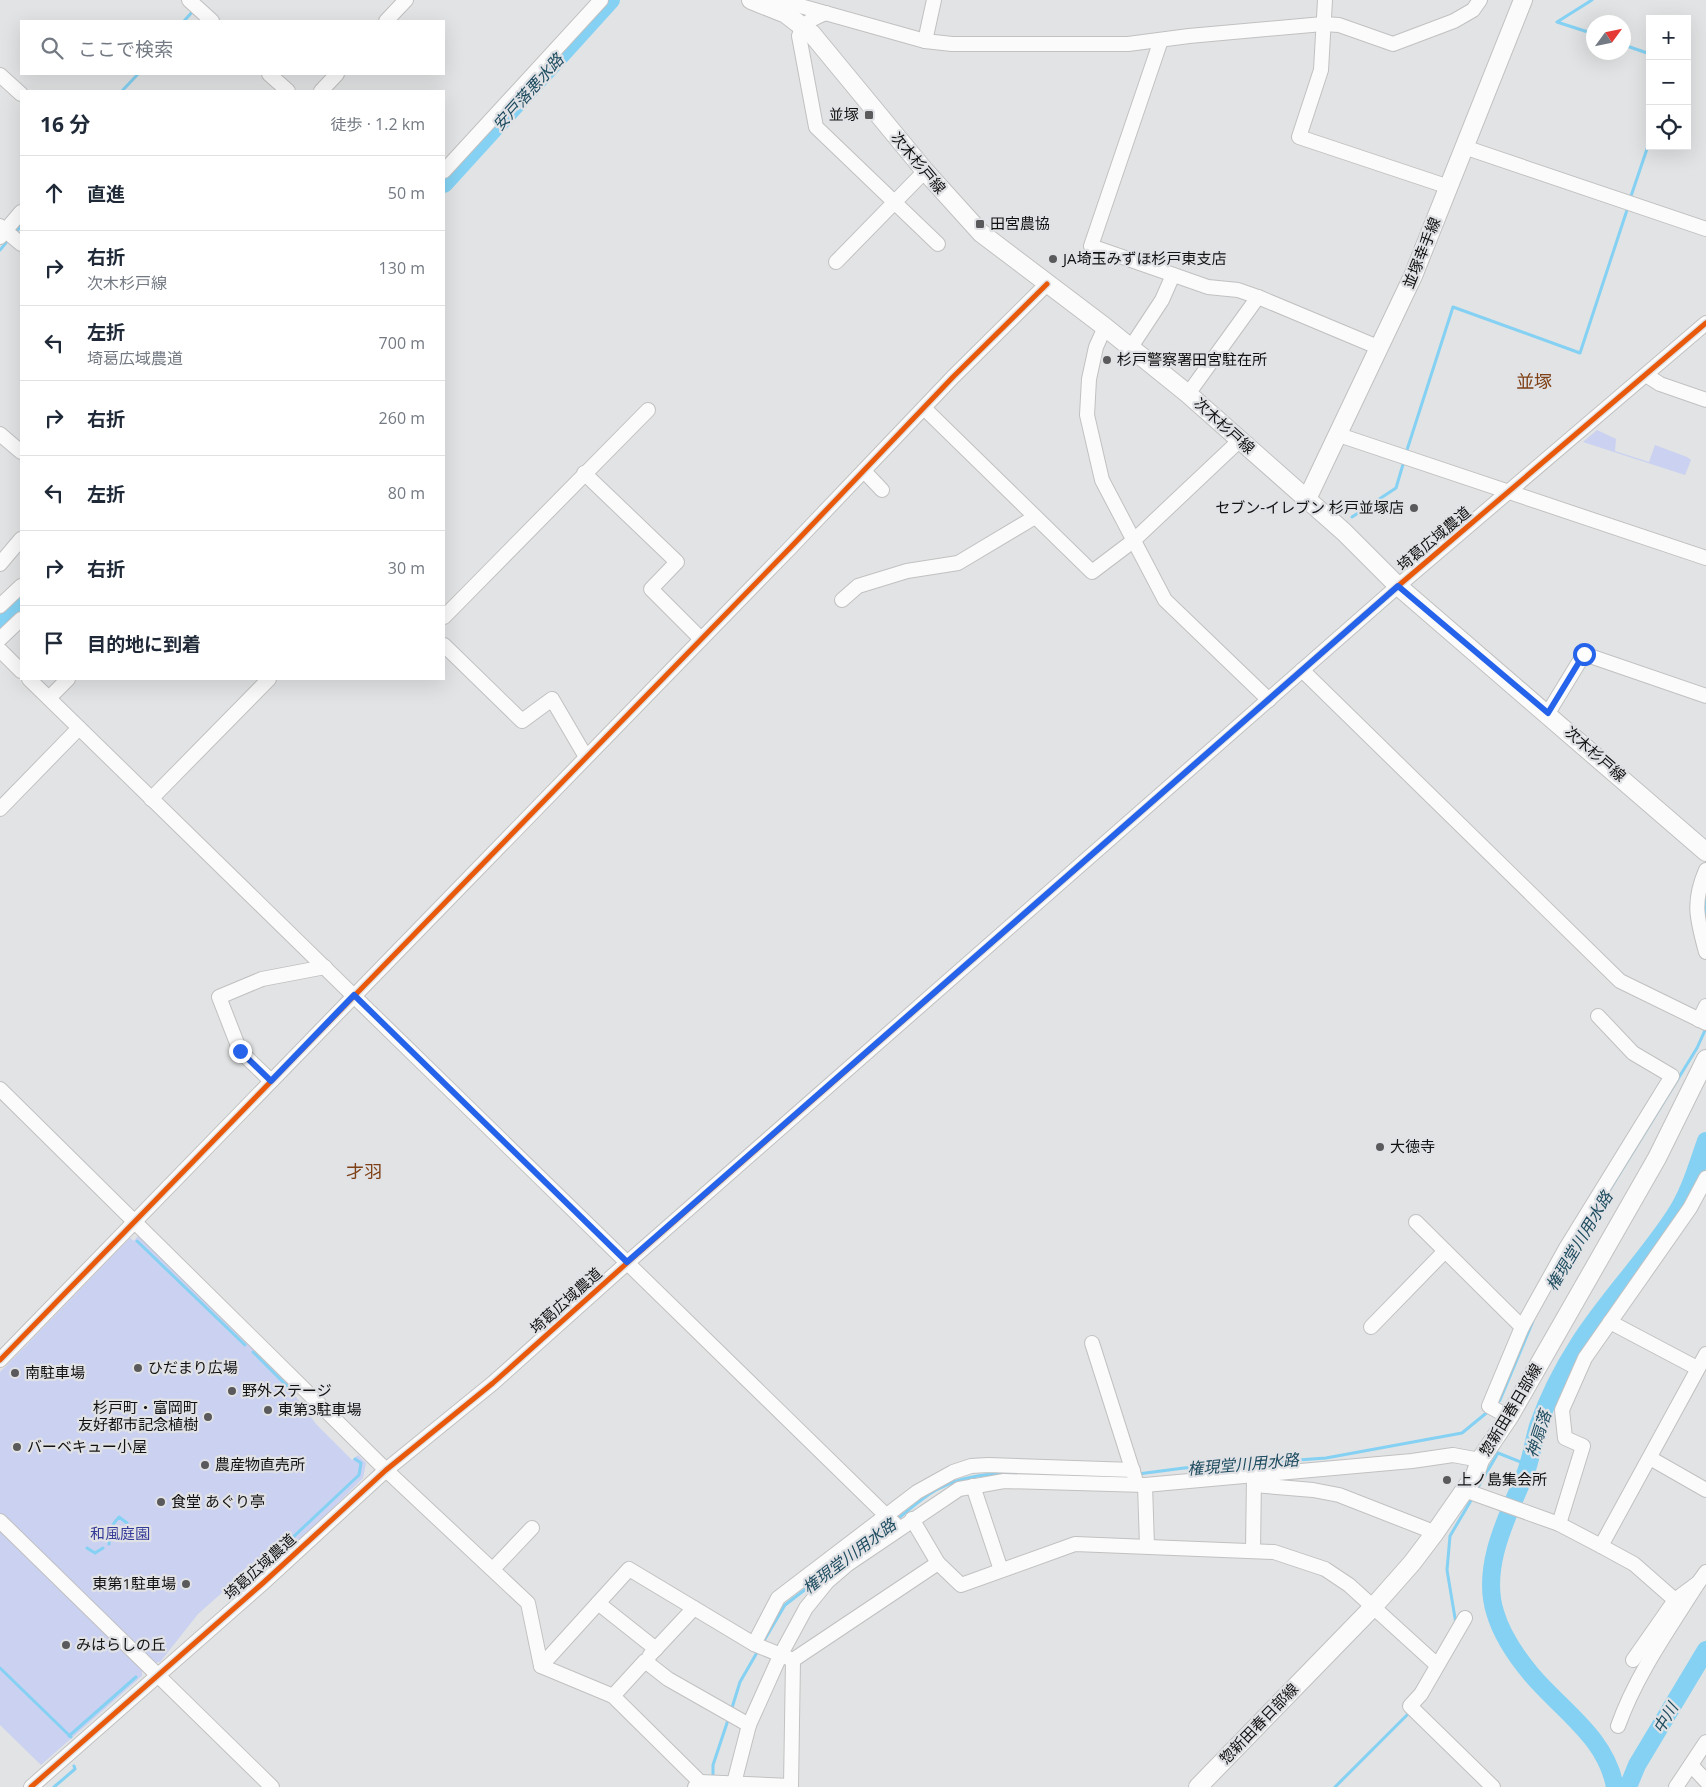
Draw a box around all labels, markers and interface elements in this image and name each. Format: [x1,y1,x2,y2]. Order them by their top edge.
north arrow [1586,15,1631,60]
map controls [1646,15,1691,150]
button: + [1646,15,1691,60]
search box [20,20,445,75]
icon: search [38,34,66,62]
text: ここで検索 [78,36,173,62]
water label: 安戸落悪水路 [488,47,570,135]
button: − [1646,60,1691,105]
place label: 並塚 [829,104,859,124]
button: locate [1646,105,1691,150]
marker: 並塚 [863,109,875,121]
text: 16 分 [40,110,90,138]
text: 徒歩 · 1.2 km [331,113,425,135]
street label: 次木杉戸線 [887,127,951,198]
icon: ahead [40,179,68,207]
text: 直進 [87,181,125,207]
text: 50 m [388,182,425,204]
place label: 田宮農協 [990,213,1050,233]
street label: 並塚幸手線 [1398,214,1444,291]
marker: 田宮農協 [974,218,986,230]
text: 右折 [87,244,125,270]
place label: JA埼玉みずほ杉戸東支店 [1061,248,1227,268]
marker: JA埼玉みずほ杉戸東支店 [1047,253,1059,265]
icon: right [40,254,68,282]
text: 130 m [379,257,425,279]
text: 次木杉戸線 [87,272,167,294]
text: 左折 [87,319,125,345]
icon: left [40,329,68,357]
text: 700 m [379,332,425,354]
text: 埼葛広域農道 [87,347,183,369]
place label: 杉戸警察署田宮駐在所 [1117,349,1267,369]
marker: 杉戸警察署田宮駐在所 [1101,354,1113,366]
district label: 並塚 [1516,369,1552,393]
street label: 次木杉戸線 [1190,393,1259,458]
icon: right [40,404,68,432]
text: 右折 [87,406,125,432]
text: 260 m [379,407,425,429]
icon: left [40,479,68,507]
text: 左折 [87,481,125,507]
text: 80 m [388,482,425,504]
place label: セブン-イレブン 杉戸並塚店 [1215,497,1404,517]
street label: 埼葛広域農道 [1392,502,1474,575]
marker: セブン-イレブン 杉戸並塚店 [1408,502,1420,514]
icon: right [40,554,68,582]
text: 右折 [87,556,125,582]
text: 30 m [388,557,425,579]
icon: arrive [40,629,68,657]
text: 目的地に到着 [87,631,201,657]
route start [1573,643,1596,666]
street label: 次木杉戸線 [1561,721,1631,785]
route end [229,1040,252,1063]
place label: 大徳寺 [1390,1136,1435,1156]
marker: 大徳寺 [1374,1141,1386,1153]
district label: 才羽 [346,1159,382,1183]
water label: 権現堂川用水路 [1541,1186,1618,1295]
street label: 埼葛広域農道 [525,1263,605,1338]
place label: ひだまり広場 [148,1357,238,1377]
street label: 惣新田春日部線 [1475,1359,1546,1460]
place label: 南駐車場 [25,1362,85,1382]
marker: ひだまり広場 [132,1362,144,1374]
marker: 南駐車場 [9,1367,21,1379]
place label: 野外ステージ [242,1380,332,1400]
marker: 野外ステージ [226,1385,238,1397]
place label: 杉戸町・富岡町 友好都市記念植樹 [78,1397,198,1434]
place label: 東第3駐車場 [278,1399,362,1419]
marker: 東第3駐車場 [262,1404,274,1416]
water label: 神扇落 [1520,1405,1557,1460]
marker: 杉戸町・富岡町 友好都市記念植樹 [202,1411,214,1423]
place label: バーベキュー小屋 [27,1436,147,1456]
marker: バーベキュー小屋 [11,1441,23,1453]
water label: 権現堂川用水路 [1186,1448,1302,1480]
place label: 農産物直売所 [215,1454,305,1474]
marker: 農産物直売所 [199,1459,211,1471]
place label: 上ノ島集会所 [1457,1469,1547,1489]
marker: 上ノ島集会所 [1441,1474,1453,1486]
place label: 食堂 あぐり亭 [171,1491,265,1511]
marker: 食堂 あぐり亭 [155,1496,167,1508]
water label: 権現堂川用水路 [798,1512,902,1598]
park label: 和風庭園 [90,1523,150,1543]
street label: 埼葛広域農道 [219,1529,299,1604]
place label: 東第1駐車場 [92,1573,176,1593]
marker: 東第1駐車場 [180,1578,192,1590]
place label: みはらしの丘 [76,1634,166,1654]
marker: みはらしの丘 [60,1639,72,1651]
street label: 惣新田春日部線 [1215,1679,1302,1768]
water label: 中川 [1647,1697,1684,1737]

